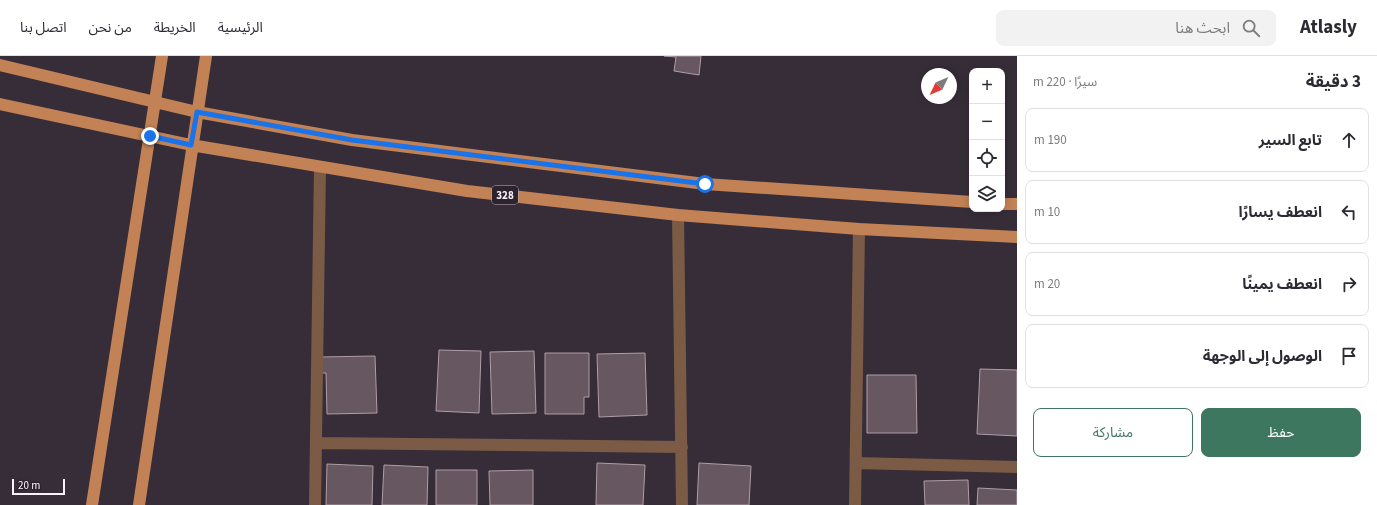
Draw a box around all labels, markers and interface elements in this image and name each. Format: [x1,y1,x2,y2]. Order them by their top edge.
search box [996,10,1276,46]
text: Atlasly [1300,14,1357,41]
icon: search [1240,17,1262,39]
text: اتصل بنا [20,18,66,38]
text: من نحن [88,18,132,38]
text: الخريطة [154,18,196,38]
text: الرئيسية [218,18,263,38]
text: ابحث هنا [1175,18,1230,39]
north arrow [921,68,957,104]
map controls [969,68,1005,212]
button: + [969,68,1005,104]
text: 3 دقيقة [1306,70,1361,94]
text: سيرًا · 220 m [1033,73,1097,91]
button: − [969,104,1005,140]
route end [141,127,159,145]
icon: ahead [1338,129,1360,151]
text: تابع السير [1259,130,1322,151]
text: 190 m [1034,131,1067,149]
button: locate [969,140,1005,176]
route start [696,175,714,193]
button: layers [969,176,1005,212]
road number: 328 [492,186,518,204]
icon: left [1338,201,1360,223]
text: انعطف يسارًا [1238,202,1322,223]
text: 10 m [1034,203,1060,221]
icon: right [1338,273,1360,295]
text: انعطف يمينًا [1242,274,1322,295]
text: 20 m [1034,275,1060,293]
icon: arrive [1338,345,1360,367]
text: الوصول إلى الوجهة [1203,346,1322,367]
button: مشاركة [1033,408,1193,457]
button: حفظ [1201,408,1361,457]
scale bar [12,477,65,496]
text: 20 m [18,478,40,493]

